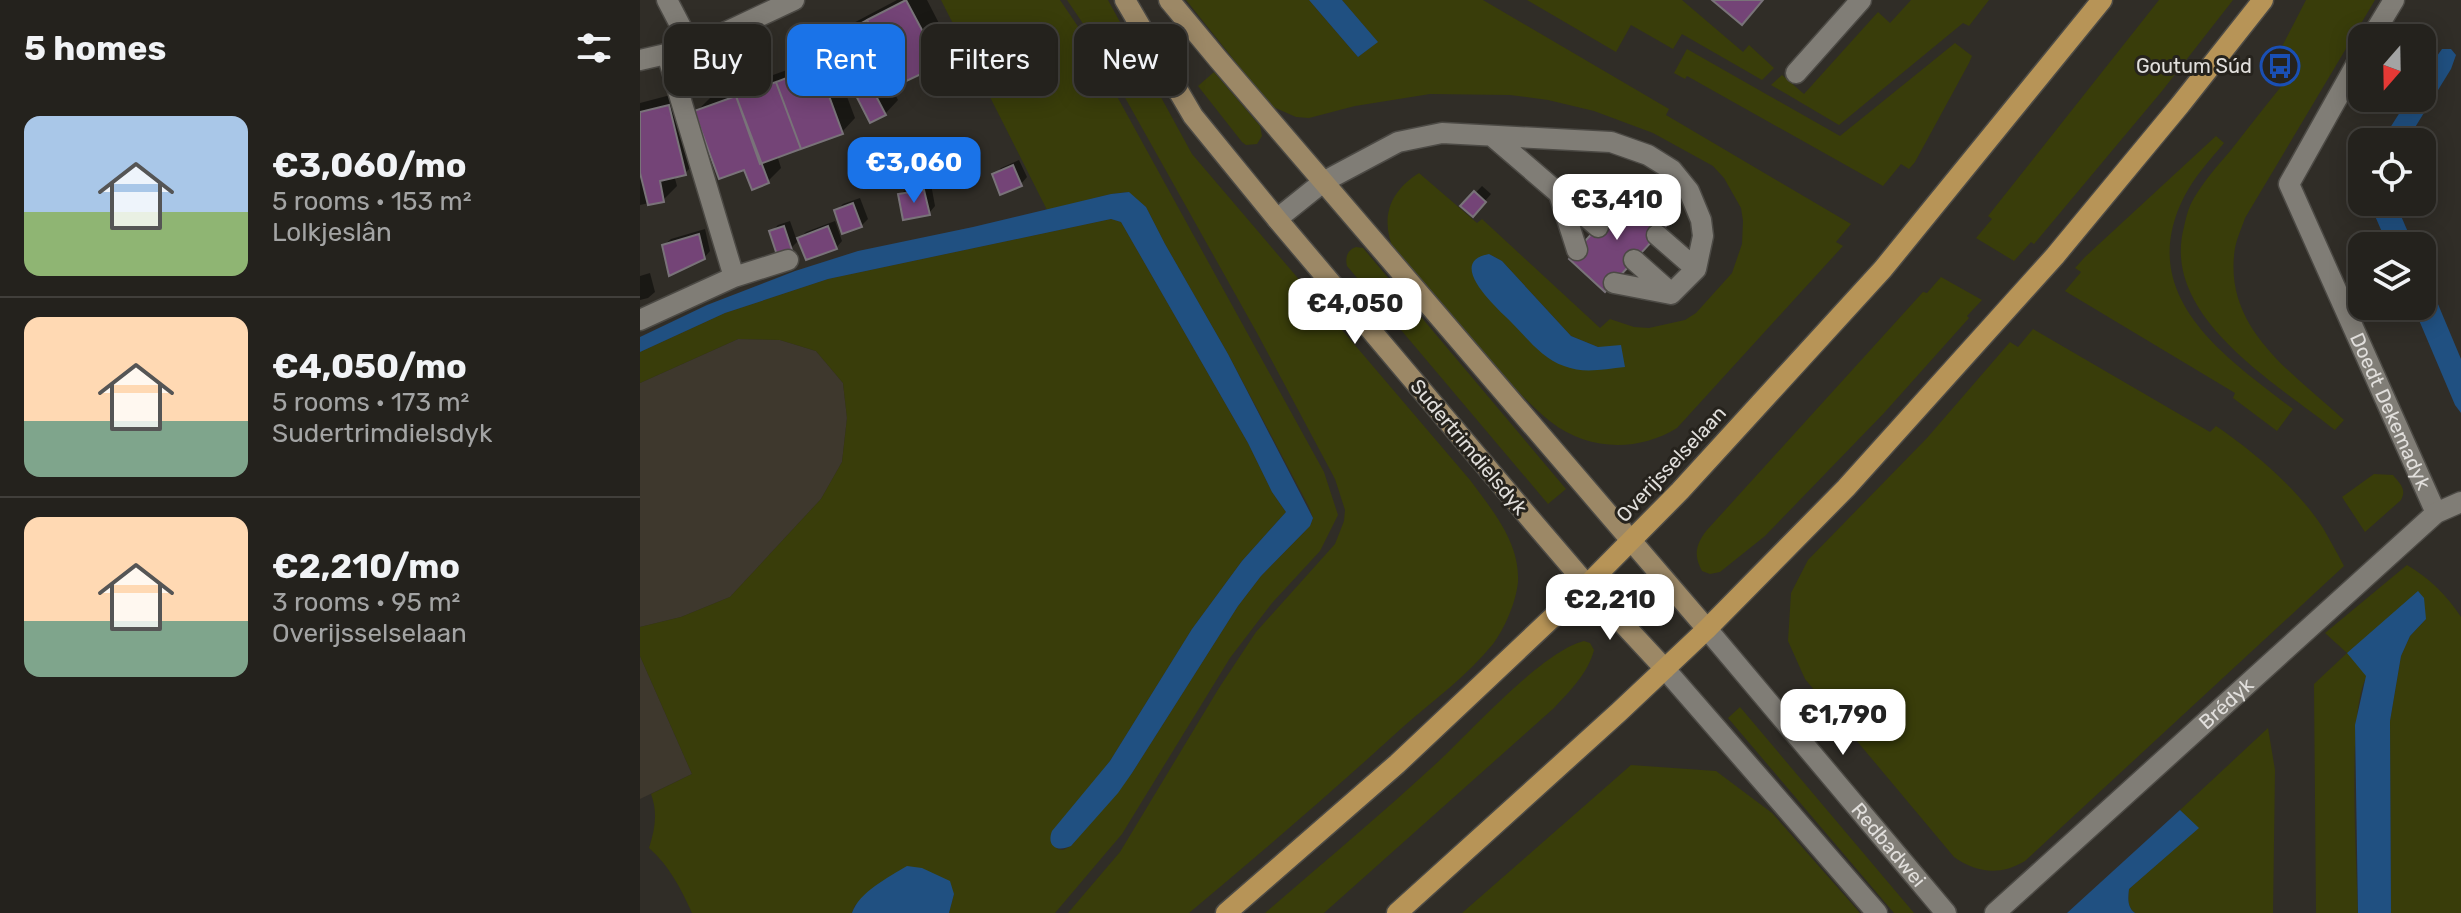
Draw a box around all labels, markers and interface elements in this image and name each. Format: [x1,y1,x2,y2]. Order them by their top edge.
chip: Buy [664,24,771,96]
chip: Rent [787,24,905,96]
chip: Filters [921,24,1058,96]
chip: New [1074,24,1187,96]
north arrow [2348,24,2436,112]
map controls [2348,24,2436,320]
icon: filters [572,26,616,70]
text: 5 homes [24,28,166,69]
bus stop icon: Goutum Súd [2259,45,2301,87]
place label: Goutum Súd [2136,54,2252,78]
button: locate [2348,128,2436,216]
pin: €3,060 [849,137,979,205]
text: €3,060/mo [272,145,466,186]
text: €3,060 [866,147,962,178]
icon: home [88,148,184,244]
pin: €3,410 [1552,174,1682,242]
text: €3,410 [1571,184,1663,215]
text: 5 rooms · 153 m² [272,186,472,217]
text: Lolkjeslân [272,217,392,248]
button: layers [2348,232,2436,320]
pin: €4,050 [1290,278,1420,346]
text: €4,050 [1306,288,1404,319]
street label: Doedt Dekemadyk [2345,329,2436,494]
text: €4,050/mo [272,346,467,387]
icon: home [88,349,184,445]
street label: Sudertrimdielsdyk [1405,374,1533,520]
text: 5 rooms · 173 m² [272,387,469,418]
street label: Overijsselselaan [1611,401,1731,527]
text: Sudertrimdielsdyk [272,418,492,449]
text: €2,210/mo [272,546,460,587]
icon: home [88,549,184,645]
pin: €2,210 [1545,574,1675,642]
text: €2,210 [1564,584,1656,615]
text: 3 rooms · 95 m² [272,587,460,618]
text: Overijsselselaan [272,618,467,649]
street label: Brédyk [2194,672,2259,734]
pin: €1,790 [1778,689,1908,757]
text: €1,790 [1798,699,1888,730]
street label: Redbadwei [1846,798,1931,892]

